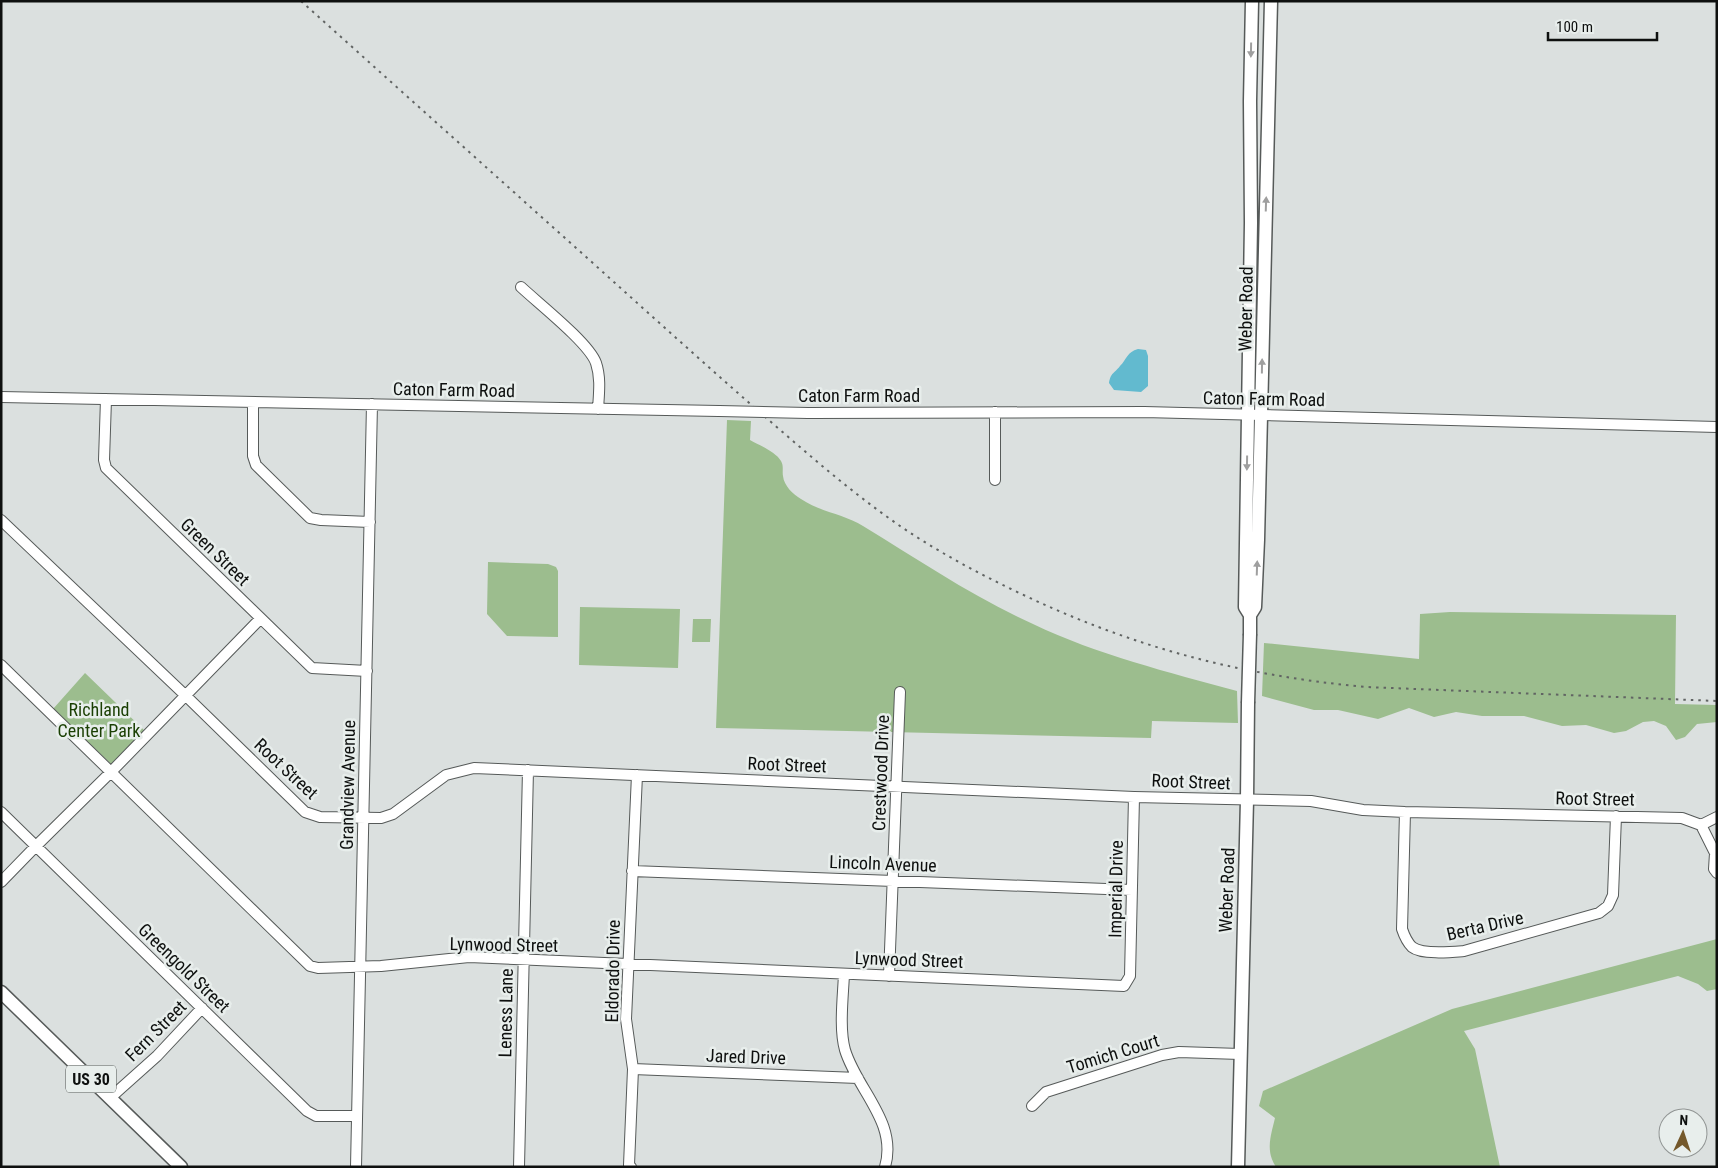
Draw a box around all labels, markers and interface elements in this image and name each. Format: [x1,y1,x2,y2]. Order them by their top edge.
scale bar [1548,10,1657,42]
text: 100 m [1556,18,1593,36]
one-way arrow [1246,42,1254,58]
one-way arrow [1262,195,1270,211]
street label: Weber Road [1234,266,1257,352]
one-way arrow [1258,358,1266,374]
street label: Caton Farm Road [393,378,515,401]
street label: Caton Farm Road [798,385,920,406]
street label: Caton Farm Road [1203,387,1325,410]
one-way arrow [1243,456,1251,472]
street label: Green Street [176,514,254,590]
one-way arrow [1253,560,1261,576]
park label: Richland Center Park [58,699,140,741]
street label: Crestwood Drive [868,715,893,831]
street label: Grandview Avenue [336,720,359,850]
street label: Root Street [250,734,322,803]
street label: Root Street [747,753,827,776]
street label: Root Street [1151,770,1231,793]
street label: Root Street [1555,787,1635,810]
street label: Imperial Drive [1104,840,1127,938]
street label: Weber Road [1215,847,1238,933]
street label: Lincoln Avenue [829,851,937,876]
street label: Berta Drive [1444,906,1525,945]
street label: Greengold Street [134,919,234,1016]
street label: Eldorado Drive [601,919,624,1023]
street label: Lynwood Street [450,933,558,956]
street label: Lynwood Street [854,947,964,972]
street label: Leness Lane [494,968,517,1058]
street label: Fern Street [121,996,190,1065]
street label: Tomich Court [1064,1030,1162,1078]
street label: Jared Drive [706,1045,786,1068]
road number: US 30 [66,1066,116,1092]
north arrow [1658,1108,1708,1158]
text: N [1679,1112,1688,1128]

